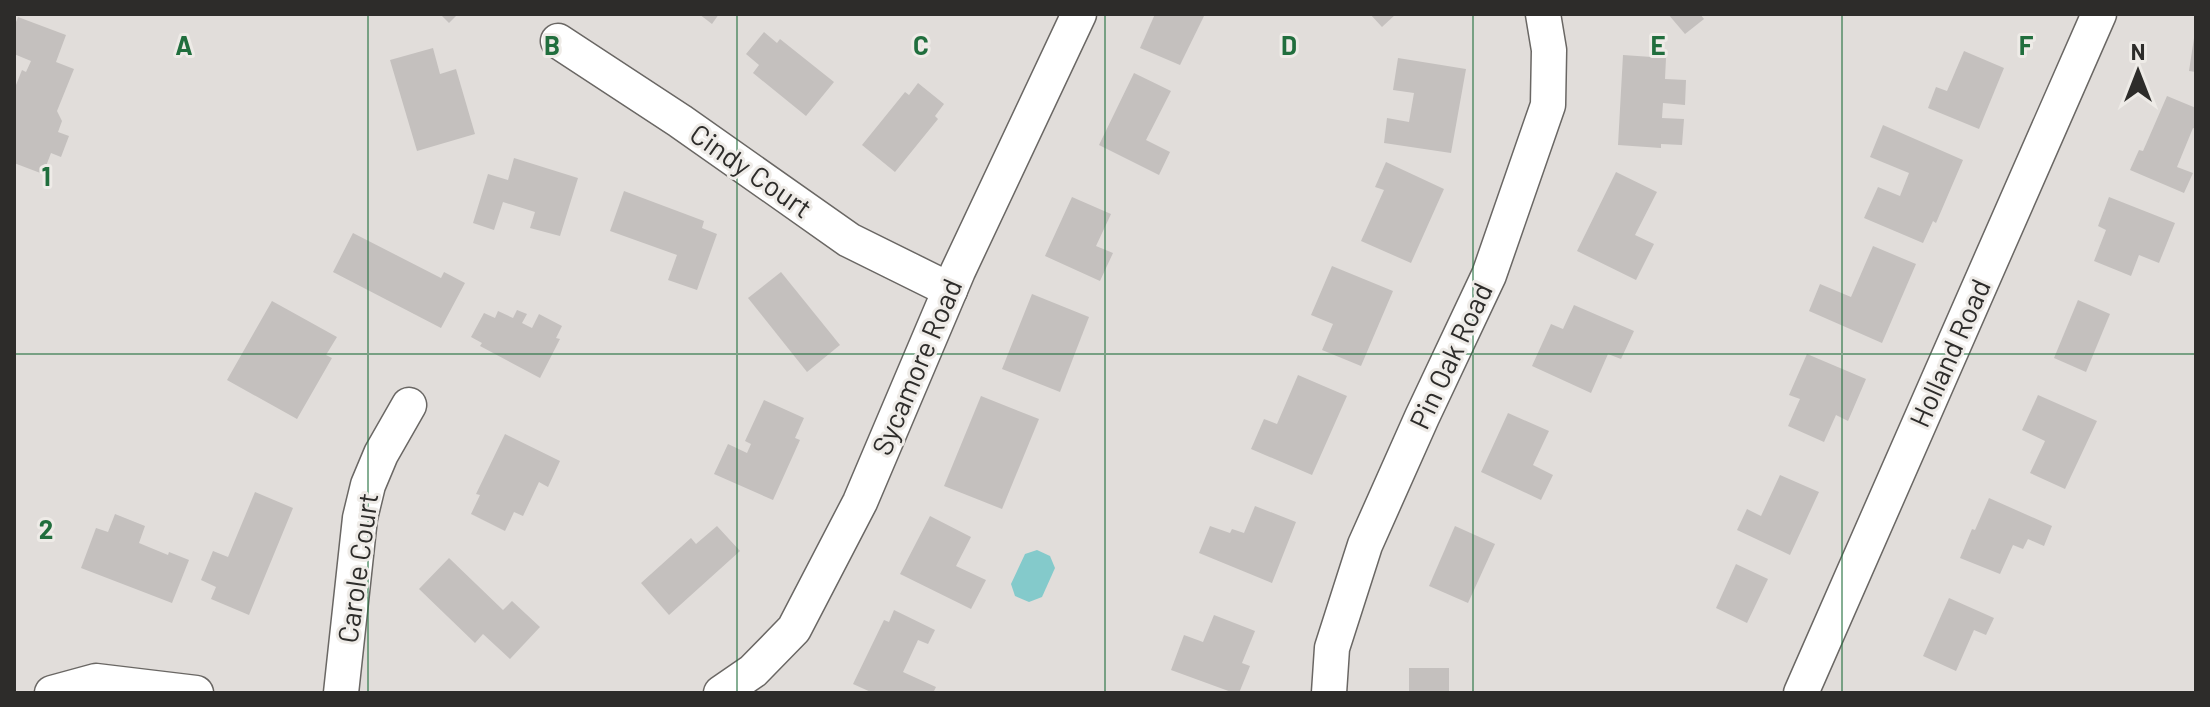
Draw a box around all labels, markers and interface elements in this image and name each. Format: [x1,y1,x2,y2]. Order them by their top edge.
text: A [175,29,193,60]
text: B [544,29,560,60]
text: C [913,29,929,60]
text: D [1281,29,1297,60]
text: E [1650,29,1666,60]
text: F [2019,29,2034,60]
north arrow [2098,32,2178,112]
text: N [2131,38,2145,64]
street label: Cindy Court [684,116,819,224]
text: 1 [41,160,51,191]
street label: Sycamore Road [864,273,969,460]
street label: Holland Road [1901,273,1997,432]
street label: Pin Oak Road [1401,277,1499,434]
street label: Carole Court [330,491,384,645]
text: 2 [39,513,53,544]

